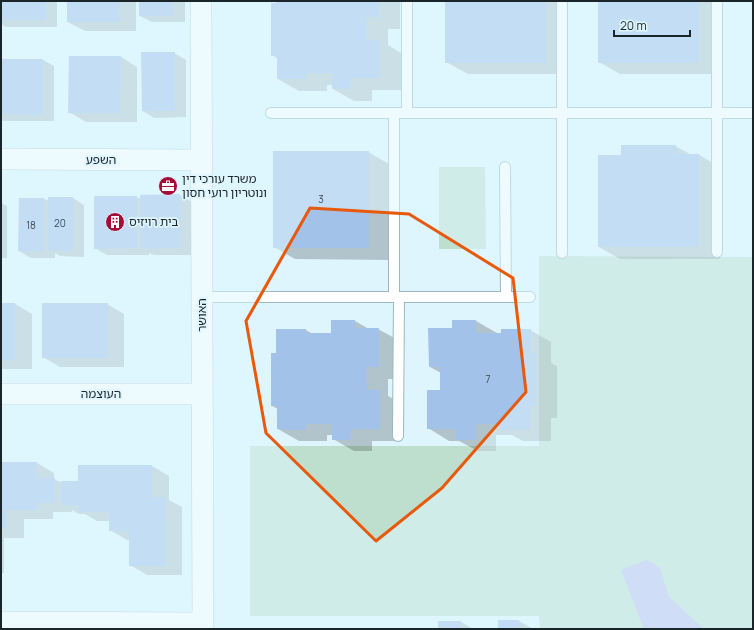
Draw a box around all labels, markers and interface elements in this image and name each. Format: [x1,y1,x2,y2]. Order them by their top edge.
scale bar [614,12,690,38]
text: 20 m [620,17,647,34]
street label: השפע [86,151,116,168]
place label: משרד עורכי דין ונוטריון רועי חסון [182,170,267,201]
office icon: משרד עורכי דין ונוטריון רועי חסון [157,175,179,197]
house number: 3 [318,192,324,206]
building icon: בית רויזיס [104,211,126,233]
place label: בית רויזיס [129,213,178,230]
house number: 20 [54,216,66,230]
house number: 18 [26,218,36,232]
street label: האושר [193,298,210,332]
house number: 7 [485,372,491,386]
street label: העוצמה [81,385,121,402]

